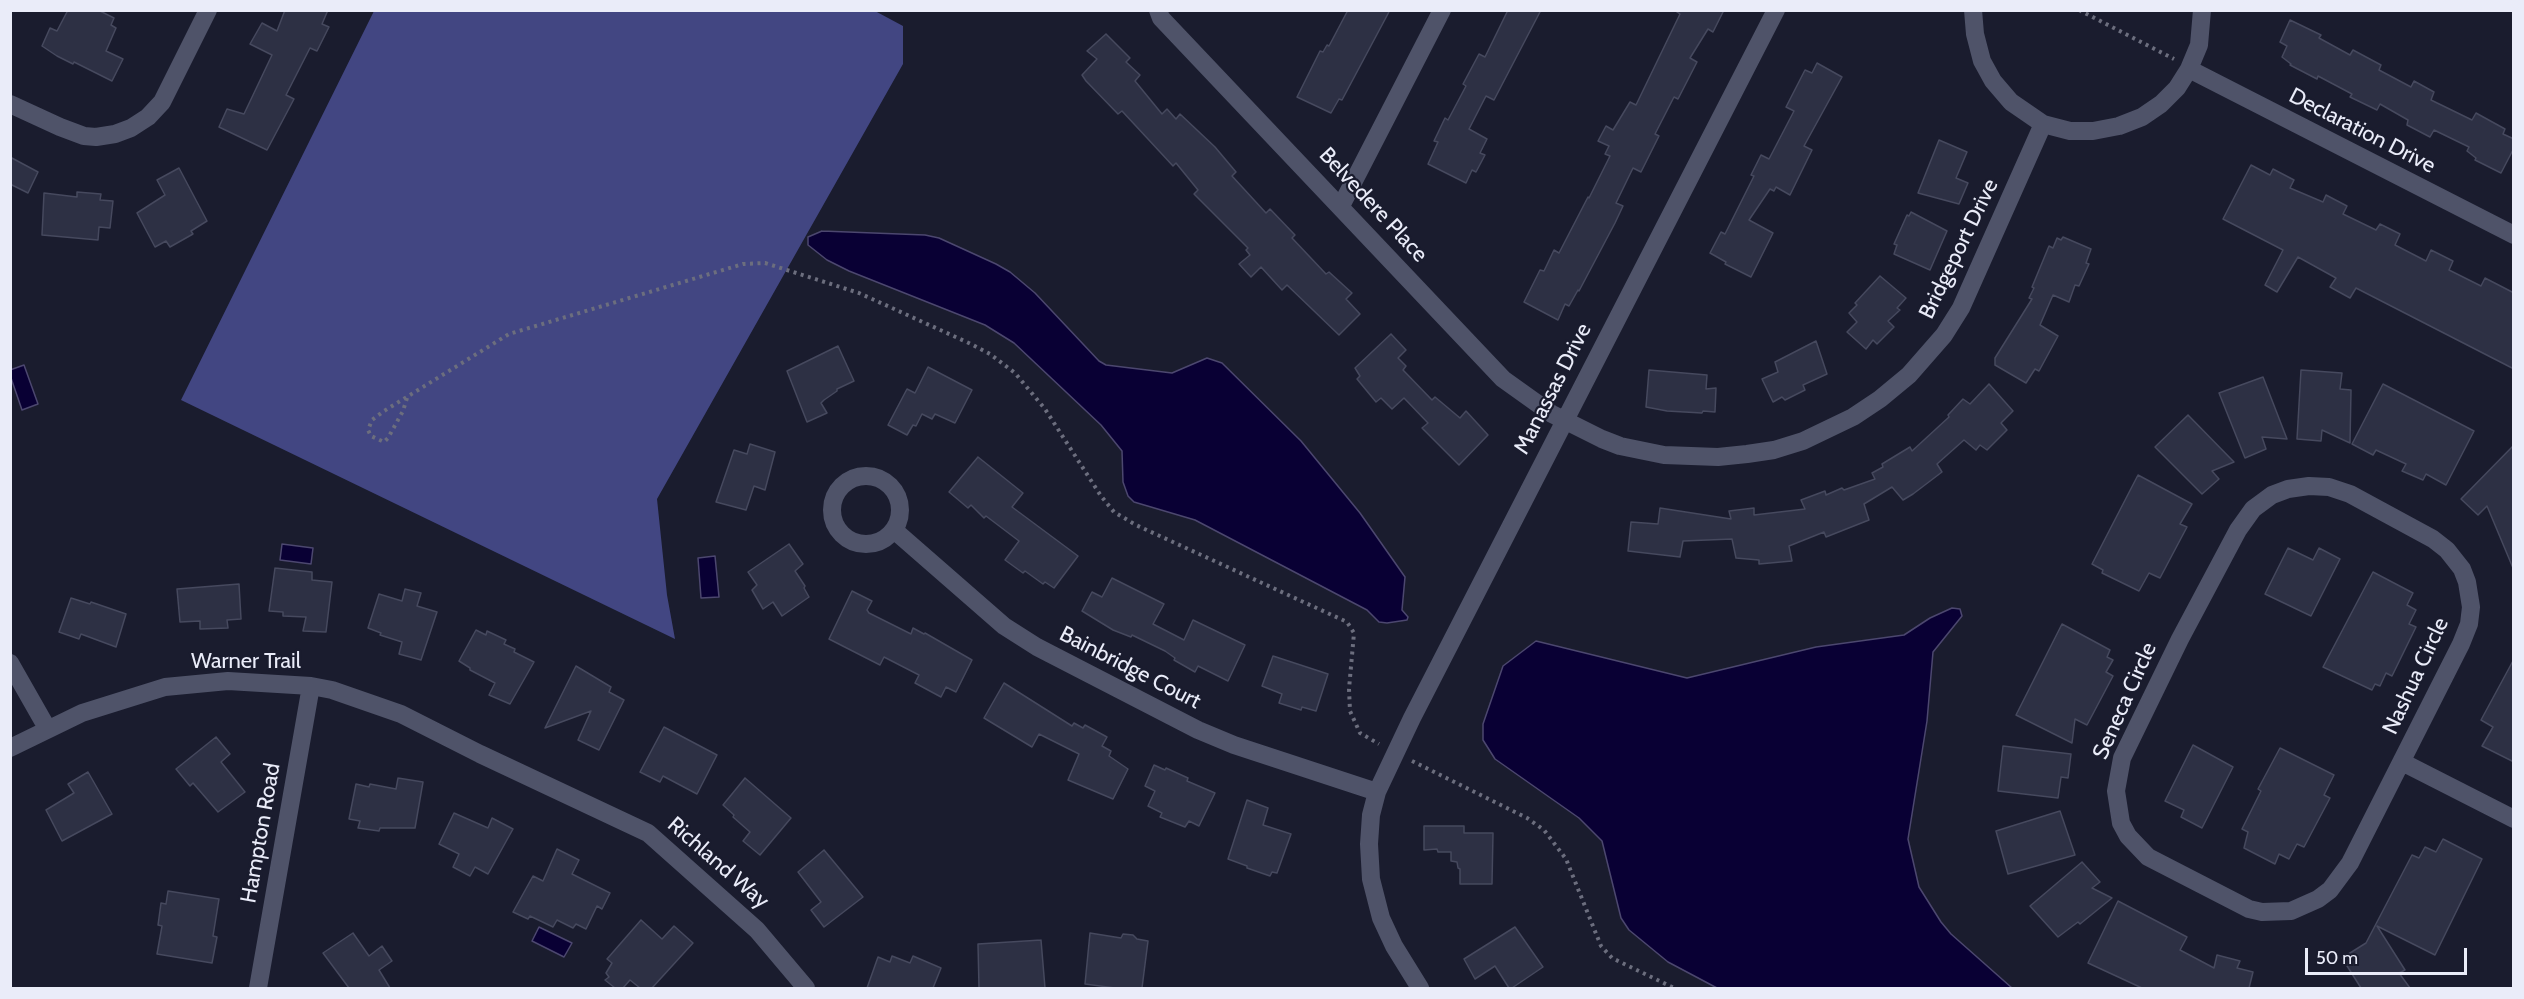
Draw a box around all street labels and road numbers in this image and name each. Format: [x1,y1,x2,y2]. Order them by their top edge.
street label: Declaration Drive [2284,83,2440,179]
street label: Belvedere Place [1313,142,1433,268]
street label: Bridgeport Drive [1914,175,2004,323]
street label: Manassas Drive [1509,319,1597,459]
street label: Nashua Circle [2377,613,2455,739]
street label: Bainbridge Court [1055,621,1205,715]
street label: Seneca Circle [2088,639,2162,763]
street label: Warner Trail [191,649,301,675]
street label: Hampton Road [236,761,286,905]
street label: Richland Way [662,812,774,914]

